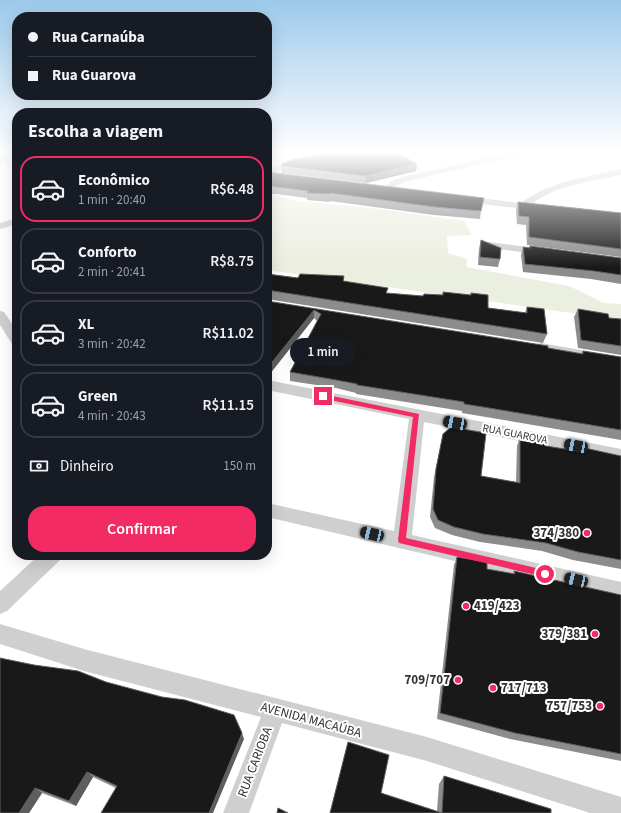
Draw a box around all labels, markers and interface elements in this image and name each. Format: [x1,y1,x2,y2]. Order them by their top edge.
text: Rua Carnaúba [52,27,145,48]
text: Rua Guarova [52,65,136,86]
text: Escolha a viagem [28,119,163,144]
text: Econômico [78,170,150,191]
icon: car [30,171,66,207]
text: R$6.48 [210,179,254,200]
text: 1 min · 20:40 [78,191,146,209]
text: Conforto [78,242,137,263]
icon: car [30,243,66,279]
text: R$8.75 [210,251,254,272]
text: 2 min · 20:41 [78,263,146,281]
text: XL [78,314,94,335]
icon: car [30,315,66,351]
text: R$11.02 [203,323,254,344]
text: 3 min · 20:42 [78,335,146,353]
callout: 1 min [290,338,356,366]
text: 1 min [308,343,338,361]
text: Green [78,386,118,407]
icon: car [30,387,66,423]
route end [314,387,332,405]
text: R$11.15 [203,395,254,416]
text: 4 min · 20:43 [78,407,146,425]
car [442,415,468,431]
street label: RUA GUAROVA [481,420,549,448]
car [563,438,589,454]
icon: cash [28,455,50,477]
text: Dinheiro [60,456,114,477]
text: 150 m [223,457,256,475]
button: Confirmar [28,506,256,552]
place label: 374/380 [533,524,579,542]
car [359,525,385,543]
marker: 374/380 [582,528,592,538]
route start [536,565,554,583]
car [563,571,589,589]
place label: 419/423 [474,597,520,615]
marker: 419/423 [461,601,471,611]
place label: 379/381 [541,625,587,643]
marker: 379/381 [590,629,600,639]
place label: 709/707 [404,671,450,689]
marker: 709/707 [453,675,463,685]
place label: 717/713 [501,679,547,697]
marker: 717/713 [488,683,498,693]
place label: 757/753 [546,697,592,715]
street label: AVENIDA MACAÚBA [259,698,364,742]
marker: 757/753 [595,701,605,711]
street label: RUA CARIOBA [233,723,277,800]

